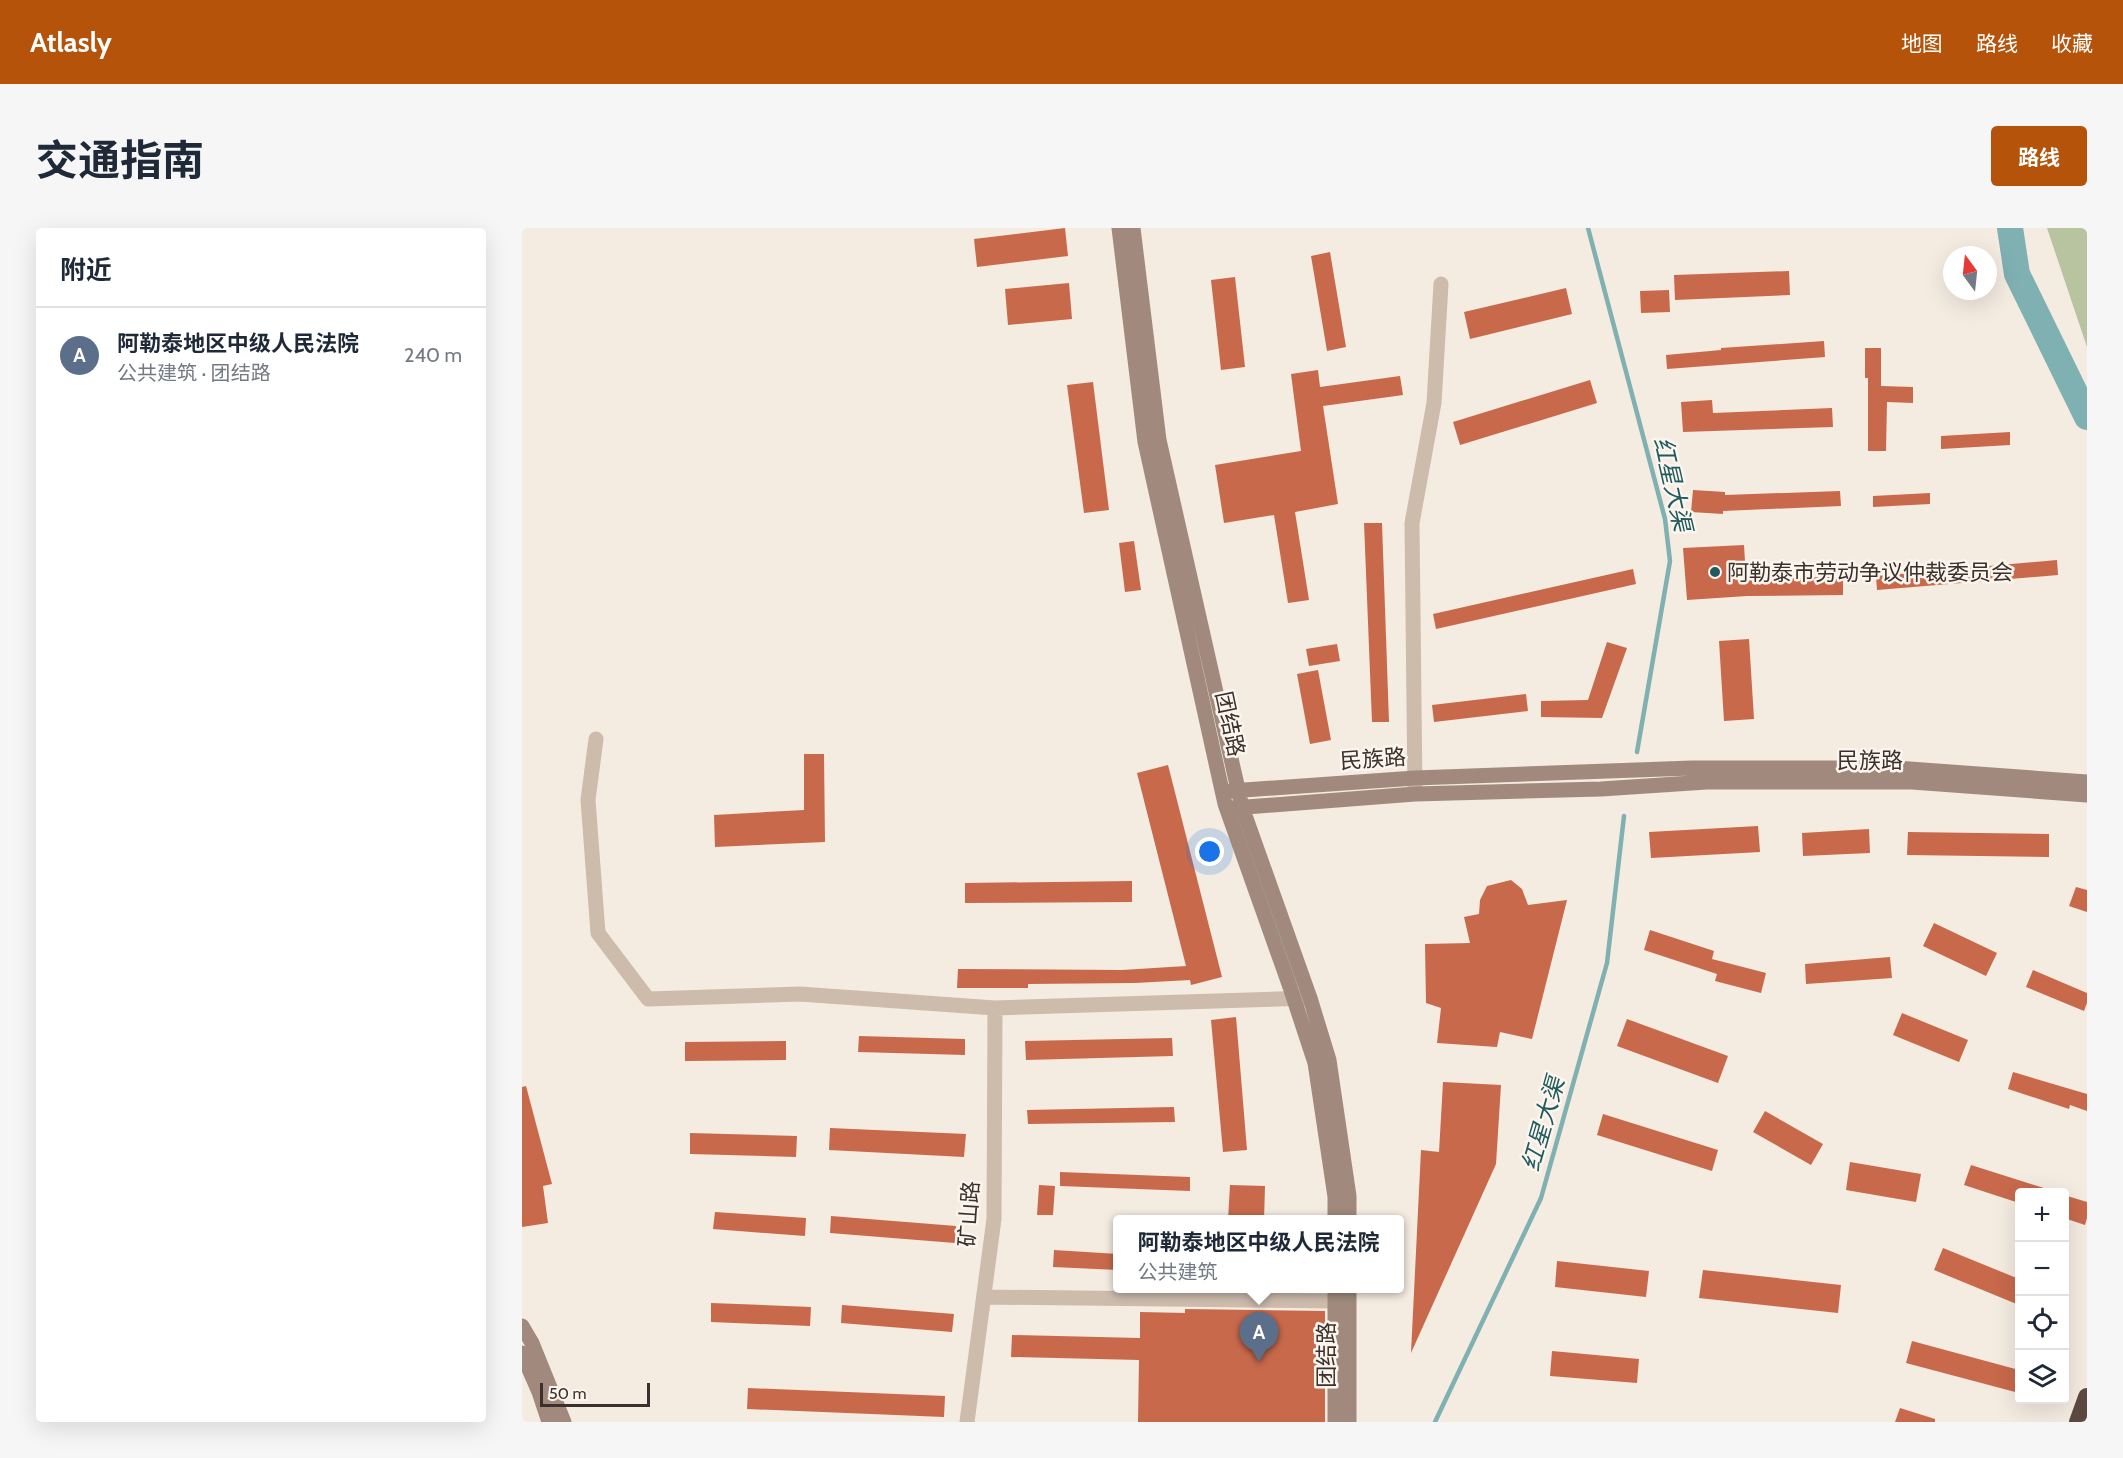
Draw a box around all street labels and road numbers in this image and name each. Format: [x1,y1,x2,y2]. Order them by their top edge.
street label: 团结路 [1210,689,1250,759]
street label: 民族路 [1339,743,1407,775]
street label: 民族路 [1837,747,1903,774]
street label: 矿山路 [953,1180,985,1248]
street label: 团结路 [1313,1322,1340,1388]

